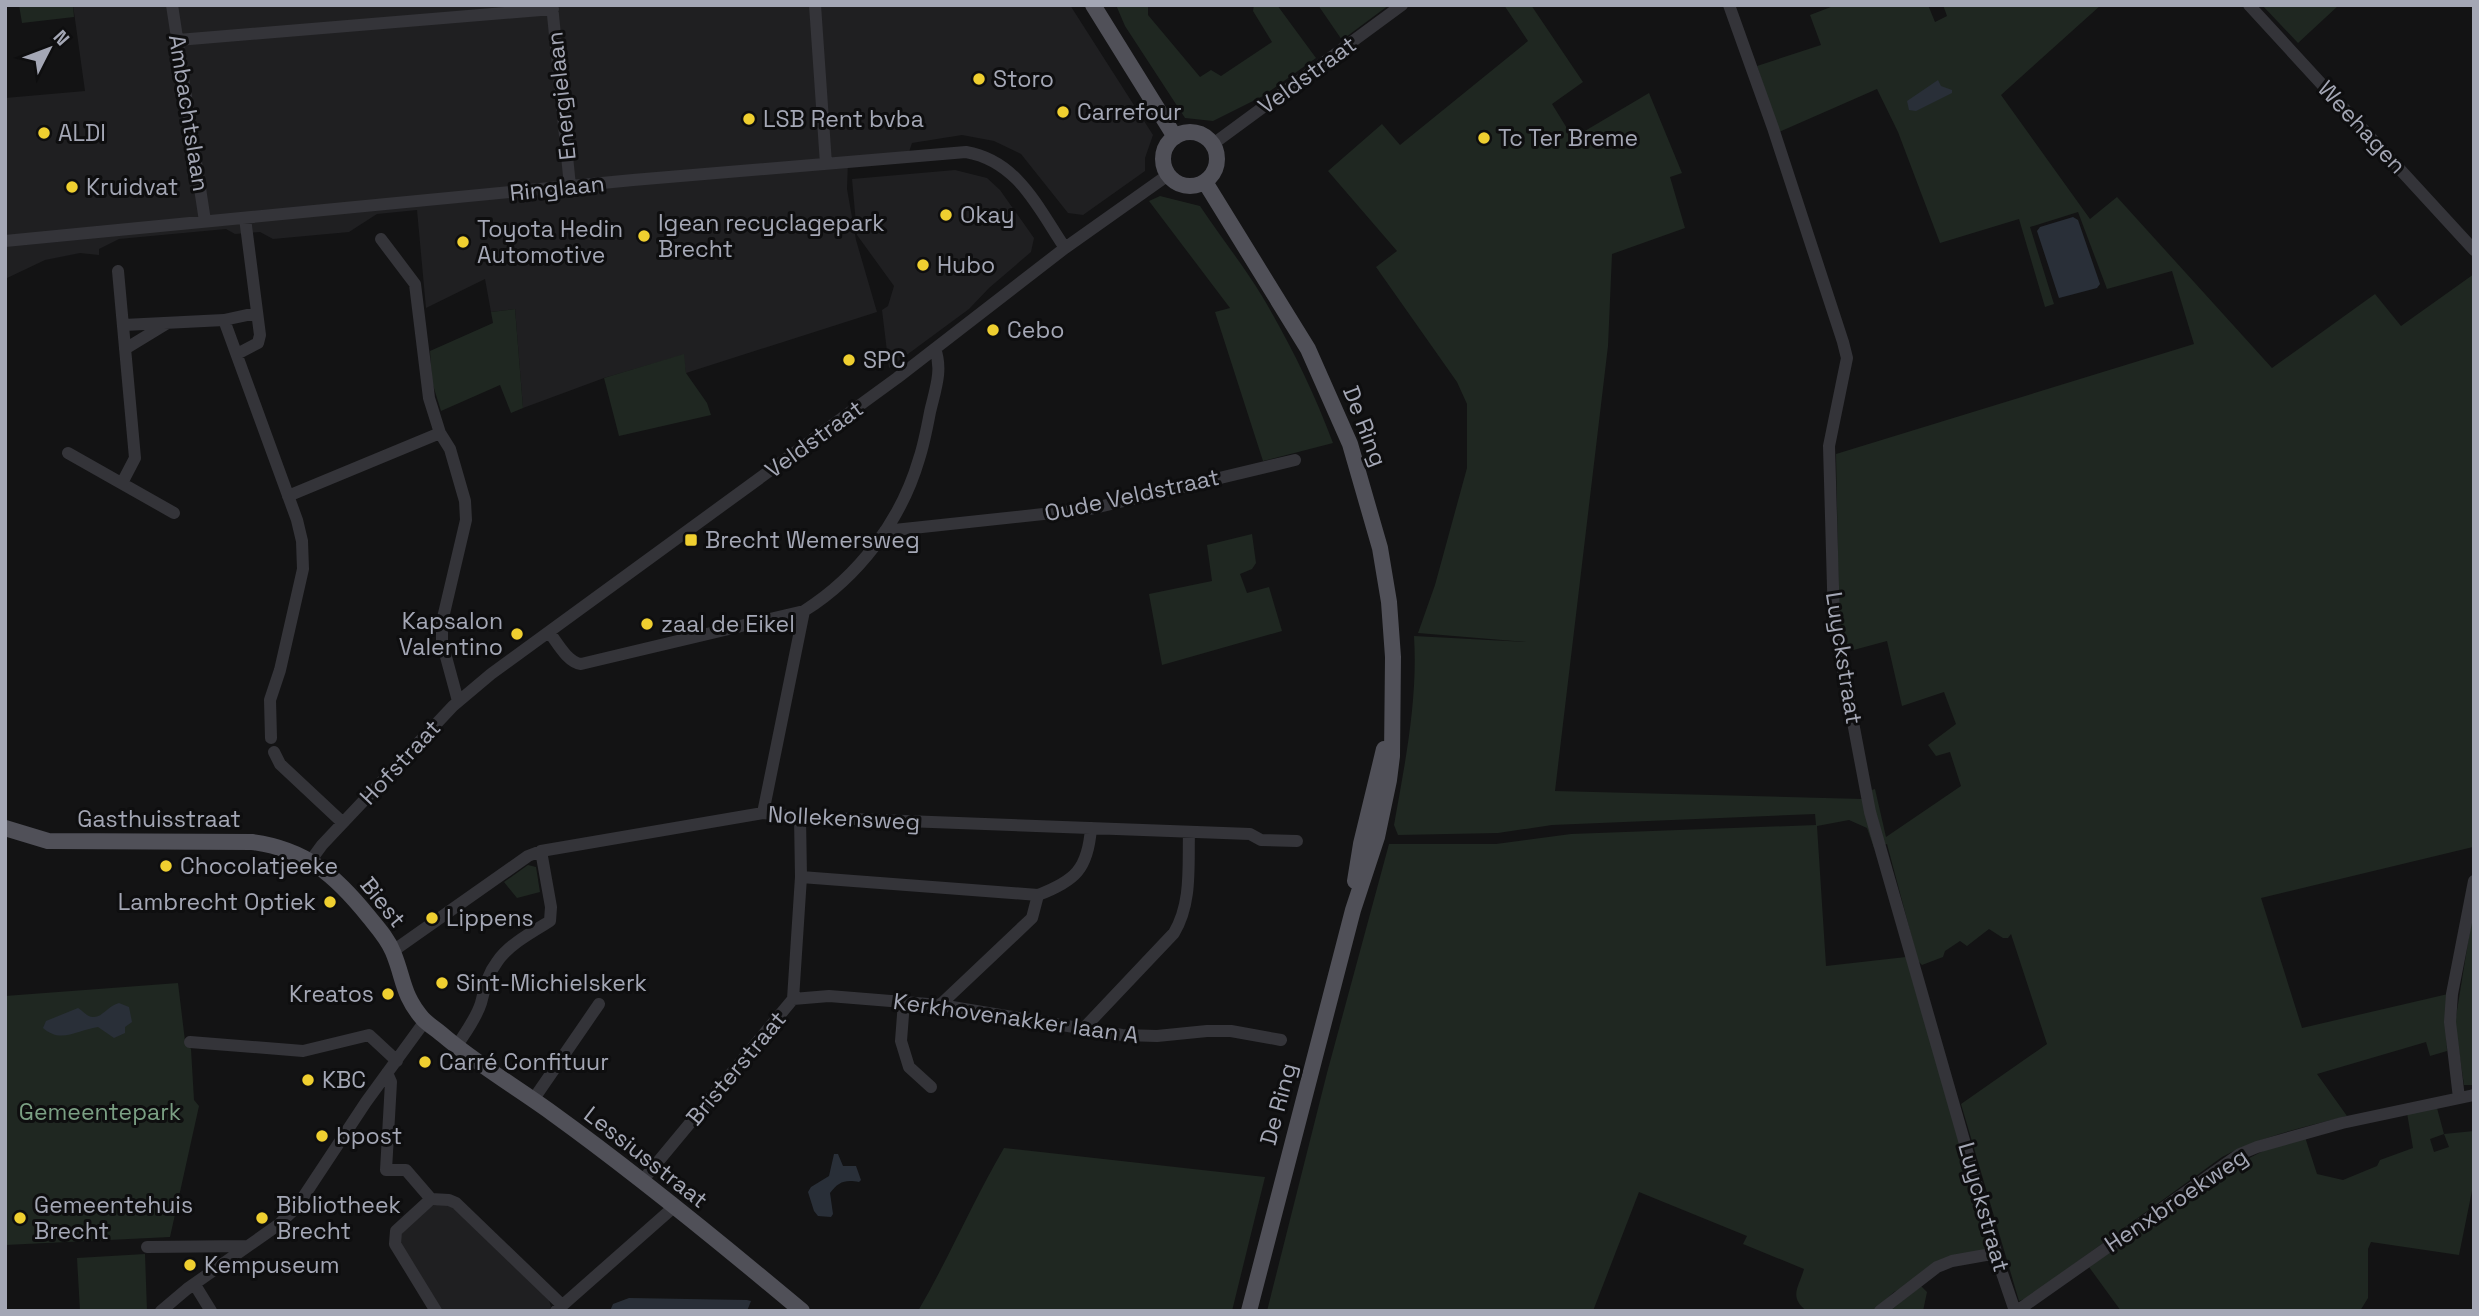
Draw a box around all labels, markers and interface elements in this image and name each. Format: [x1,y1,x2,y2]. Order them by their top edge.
north arrow [14,14,84,84]
text: N [48,25,75,51]
street label: Veldstraat [1252,29,1362,121]
street label: Energielaan [539,30,583,162]
street label: Ambachtslaan [162,32,216,194]
place label: Storo [993,64,1054,94]
marker: Storo [971,71,987,87]
street label: Weehagen [2311,74,2413,180]
place label: Carrefour [1077,97,1182,127]
place label: LSB Rent bvba [763,104,924,134]
marker: Carrefour [1055,104,1071,120]
marker: LSB Rent bvba [741,111,757,127]
place label: ALDI [58,118,106,148]
place label: Tc Ter Breme [1498,123,1638,153]
marker: ALDI [36,125,52,141]
marker: Tc Ter Breme [1476,130,1492,146]
street label: Ringlaan [508,168,606,208]
place label: Kruidvat [86,172,178,202]
marker: Kruidvat [64,179,80,195]
place label: Okay [960,200,1015,230]
marker: Okay [938,207,954,223]
place label: Igean recyclagepark Brecht [658,208,885,264]
place label: Toyota Hedin Automotive [477,214,623,270]
marker: Igean recyclagepark Brecht [636,228,652,244]
marker: Toyota Hedin Automotive [455,234,471,250]
place label: Hubo [937,250,995,280]
marker: Hubo [915,257,931,273]
place label: Cebo [1007,315,1064,345]
marker: Cebo [985,322,1001,338]
place label: SPC [863,345,906,375]
marker: SPC [841,352,857,368]
street label: De Ring [1336,382,1394,470]
street label: Veldstraat [759,393,869,485]
street label: Oude Veldstraat [1042,462,1222,528]
place label: Brecht Wemersweg [705,525,920,555]
marker: Brecht Wemersweg [683,532,699,548]
street label: Luyckstraat [1819,590,1869,726]
place label: Kapsalon Valentino [399,606,503,662]
place label: zaal de Eikel [661,609,795,639]
marker: zaal de Eikel [639,616,655,632]
marker: Kapsalon Valentino [509,626,525,642]
street label: Hofstraat [353,713,447,811]
street label: Nollekensweg [767,799,921,837]
street label: Gasthuisstraat [77,804,241,834]
place label: Chocolatjeeke [180,851,338,881]
marker: Chocolatjeeke [158,858,174,874]
street label: Biest [353,870,413,934]
place label: Lambrecht Optiek [118,887,316,917]
marker: Lambrecht Optiek [322,894,338,910]
place label: Lippens [446,903,534,933]
marker: Lippens [424,910,440,926]
place label: Sint-Michielskerk [456,968,647,998]
marker: Sint-Michielskerk [434,975,450,991]
place label: Kreatos [289,979,374,1009]
marker: Kreatos [380,986,396,1002]
street label: Kerkhovenakker laan A [891,986,1141,1050]
street label: Bristerstraat [679,1004,793,1132]
place label: Carré Confituur [439,1047,609,1077]
marker: Carré Confituur [417,1054,433,1070]
street label: De Ring [1253,1060,1303,1148]
place label: KBC [322,1065,366,1095]
marker: KBC [300,1072,316,1088]
park label: Gemeentepark [19,1097,181,1127]
street label: Lessiusstraat [578,1099,714,1215]
place label: bpost [336,1121,402,1151]
marker: bpost [314,1128,330,1144]
street label: Luyckstraat [1951,1139,2017,1275]
street label: Henxbroekweg [2099,1141,2253,1259]
place label: Gemeentehuis Brecht [34,1190,193,1246]
place label: Bibliotheek Brecht [276,1190,401,1246]
marker: Gemeentehuis Brecht [12,1210,28,1226]
marker: Bibliotheek Brecht [254,1210,270,1226]
place label: Kempuseum [204,1250,339,1280]
marker: Kempuseum [182,1257,198,1273]

